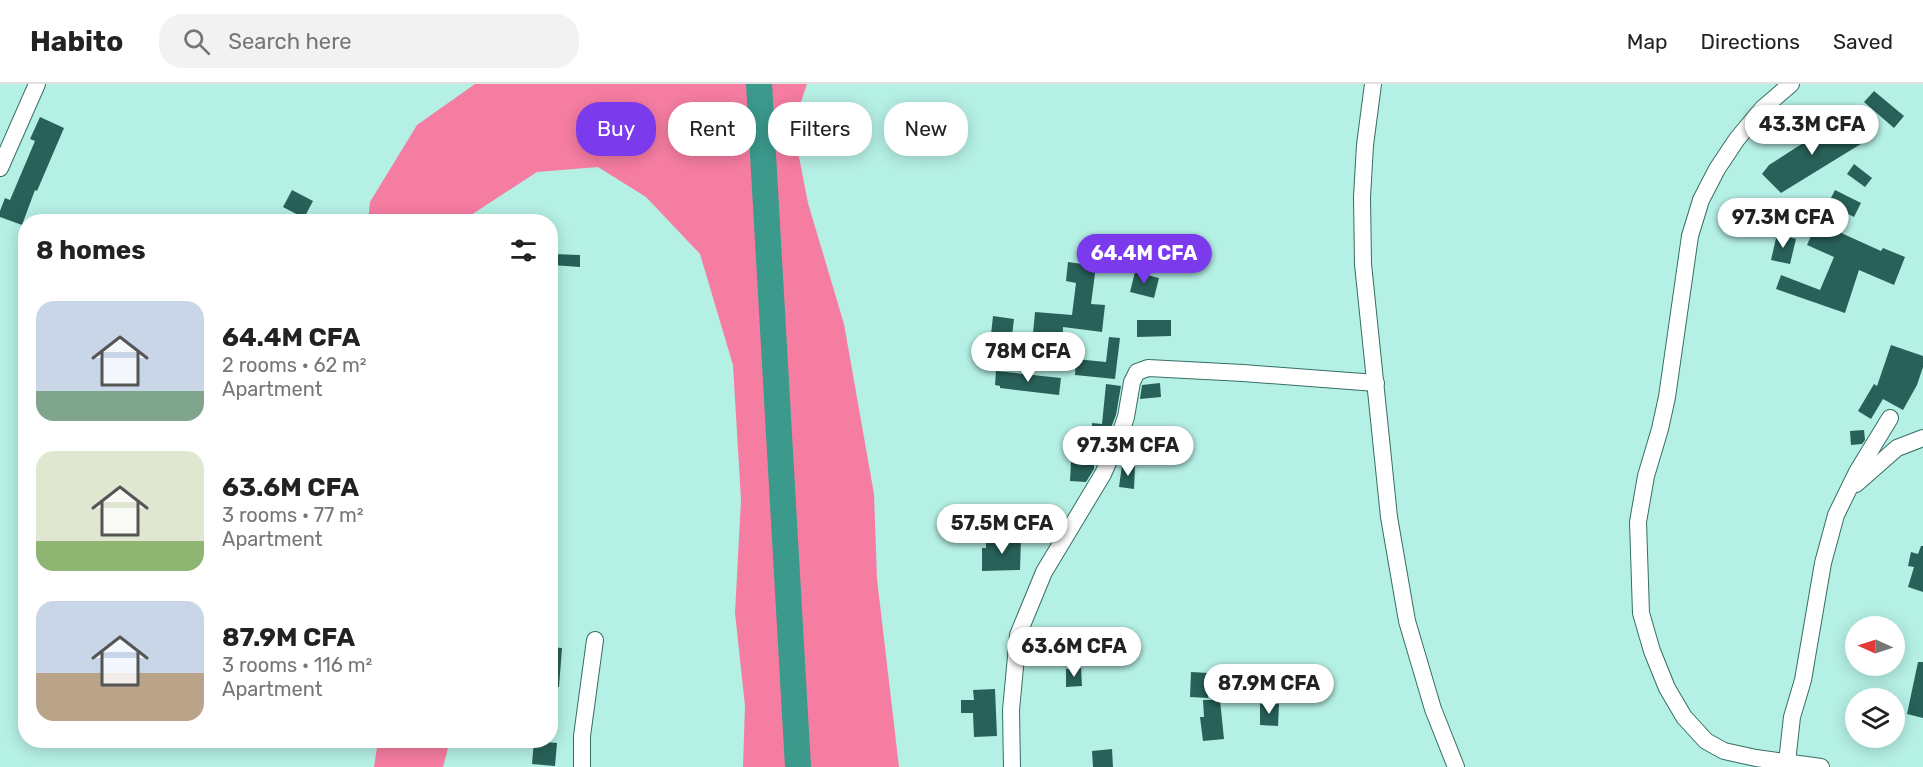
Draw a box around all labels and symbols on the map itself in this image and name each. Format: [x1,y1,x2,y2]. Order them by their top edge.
pin: 43.3M CFA [1743,105,1881,156]
pin: 97.3M CFA [1714,198,1852,249]
pin: 64.4M CFA [1075,234,1213,285]
pin: 78M CFA [973,332,1083,383]
pin: 97.3M CFA [1059,426,1197,477]
pin: 57.5M CFA [933,504,1071,555]
north arrow [1845,616,1905,676]
pin: 63.6M CFA [1005,627,1143,678]
pin: 87.9M CFA [1200,664,1338,715]

